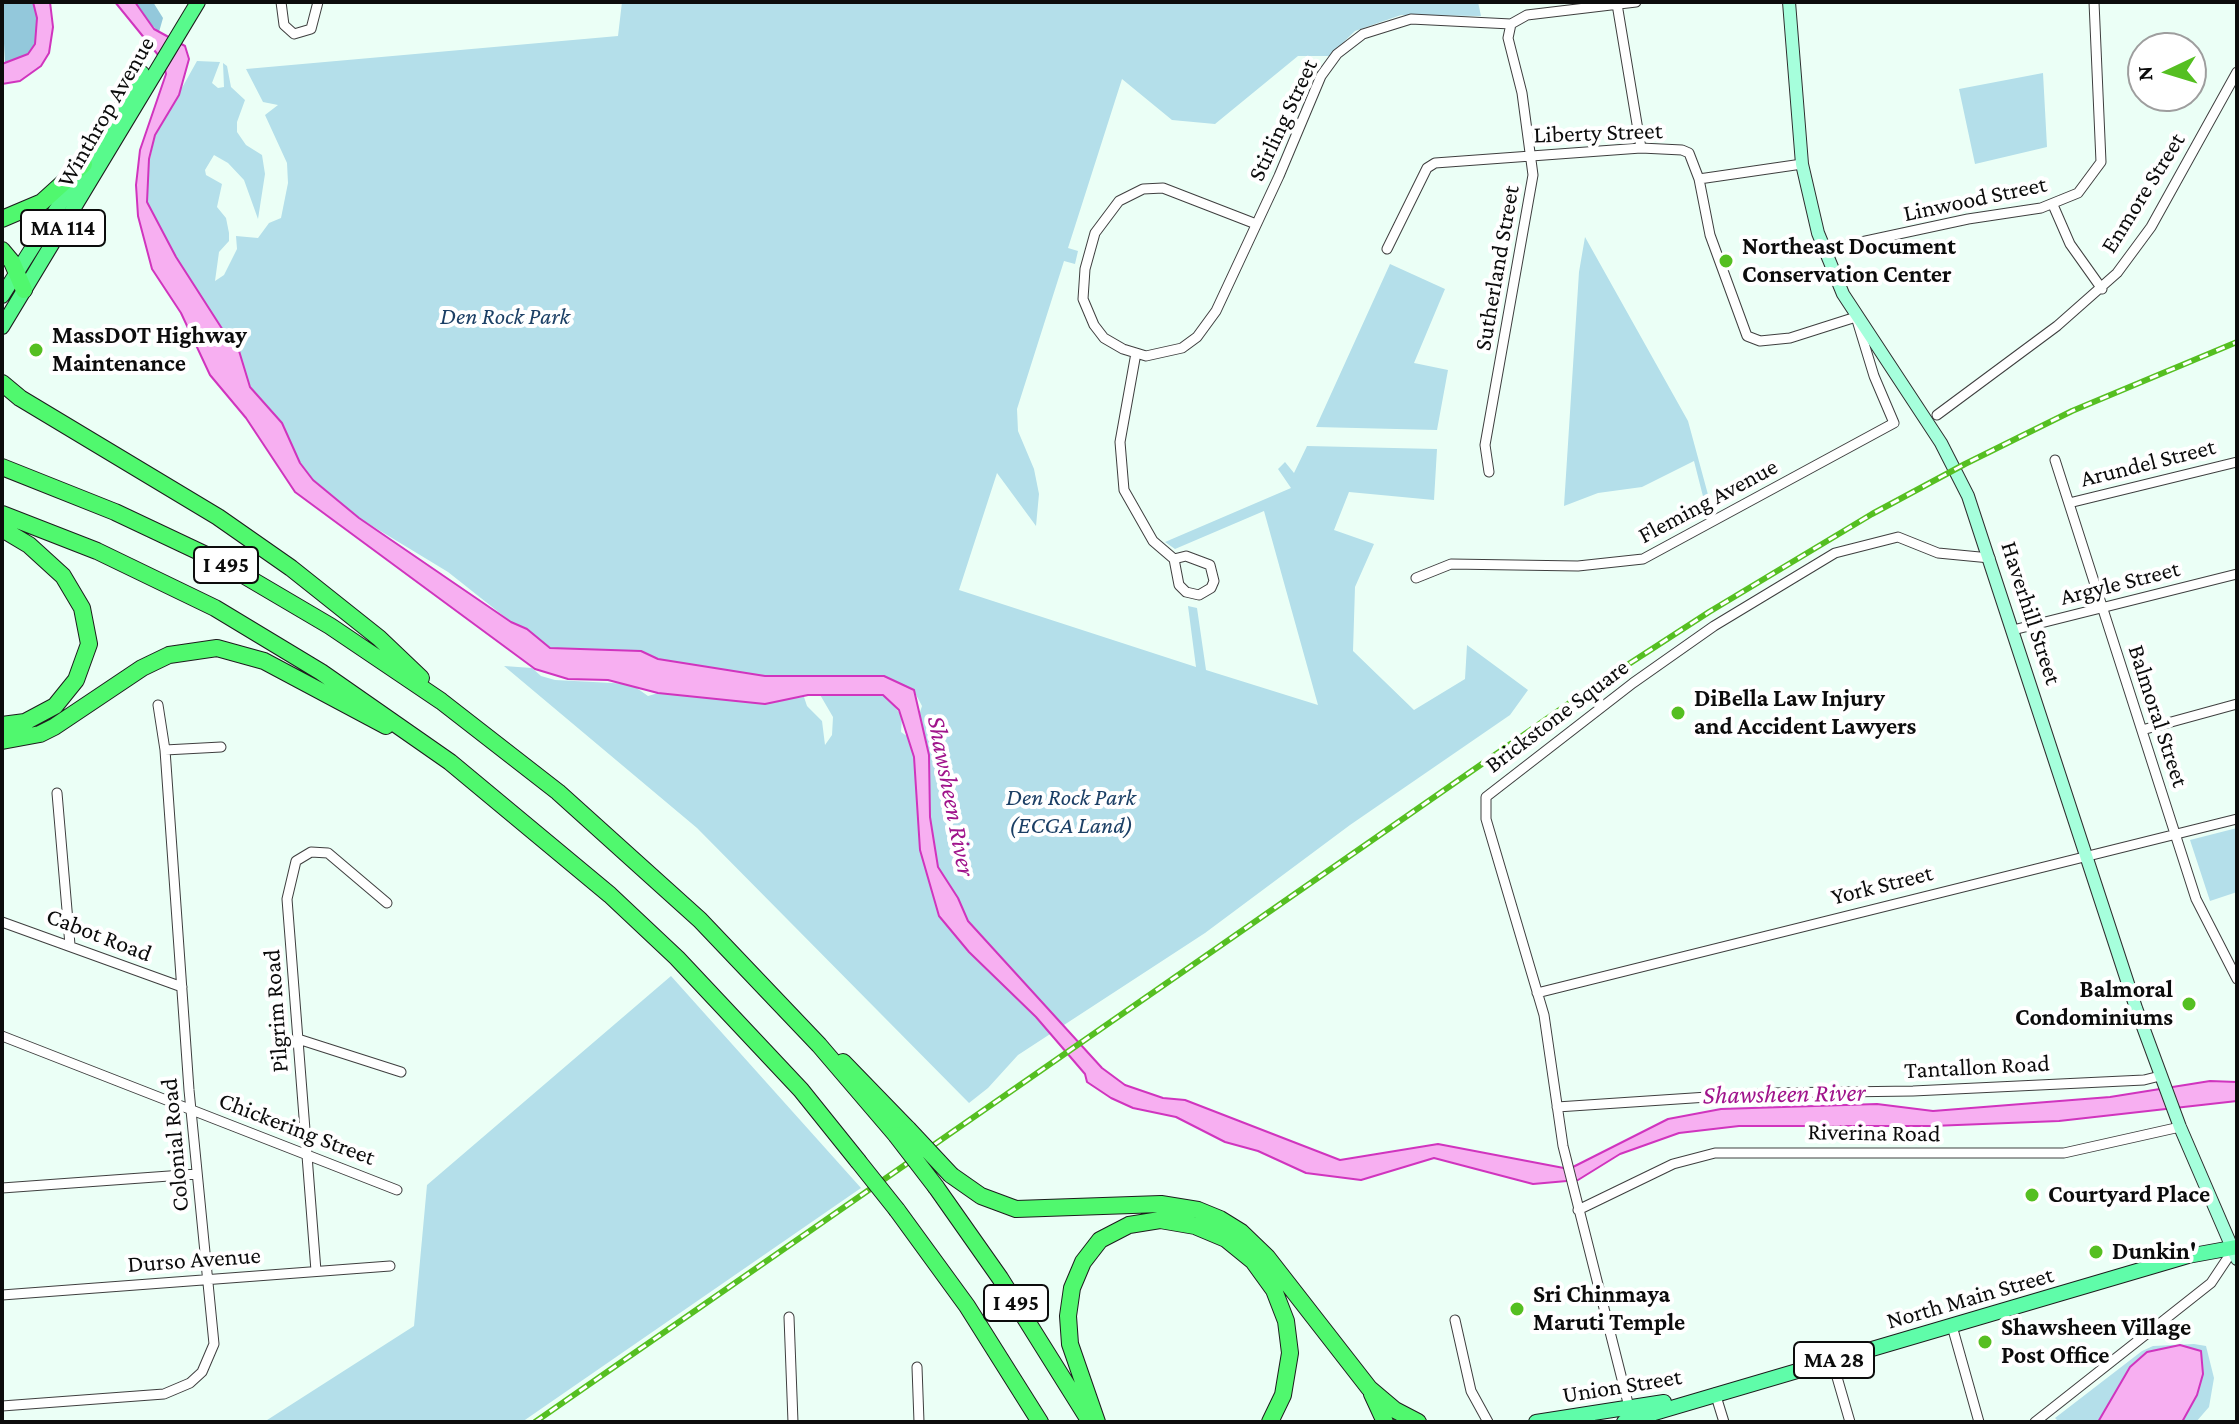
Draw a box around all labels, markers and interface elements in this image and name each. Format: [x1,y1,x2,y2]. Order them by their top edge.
street label: Winthrop Avenue [51,31,161,193]
north arrow [2127,32,2207,112]
street label: Stirling Street [1242,54,1324,186]
text: N [2132,65,2158,82]
street label: Liberty Street [1533,116,1663,150]
street label: Enmore Street [2095,128,2191,258]
street label: Linwood Street [1901,170,2049,228]
street label: Sutherland Street [1468,183,1526,353]
road number: MA 114 [21,210,105,246]
place label: Northeast Document Conservation Center [1742,233,1956,289]
marker: Northeast Document Conservation Center [1717,252,1735,270]
park label: Den Rock Park [440,303,570,331]
place label: MassDOT Highway Maintenance [52,322,247,378]
marker: MassDOT Highway Maintenance [27,341,45,359]
street label: Arundel Street [2078,432,2218,494]
street label: Fleming Avenue [1633,452,1783,550]
street label: Haverhill Street [1994,538,2068,688]
road number: I 495 [194,547,258,583]
street label: Argyle Street [2057,554,2183,612]
street label: Balmoral Street [2121,641,2195,791]
street label: Brickstone Square [1480,653,1634,779]
place label: DiBella Law Injury and Accident Lawyers [1694,685,1916,741]
marker: DiBella Law Injury and Accident Lawyers [1669,704,1687,722]
water label: Shawsheen River [920,713,982,879]
park label: Den Rock Park (ECGA Land) [1006,784,1136,840]
street label: York Street [1828,859,1936,911]
street label: Cabot Road [42,902,156,968]
street label: Pilgrim Road [257,948,295,1074]
place label: Balmoral Condominiums [2015,976,2173,1032]
marker: Balmoral Condominiums [2180,995,2198,1013]
street label: Tantallon Road [1903,1049,2051,1085]
street label: Colonial Road [155,1077,195,1213]
water label: Shawsheen River [1702,1077,1866,1111]
street label: Chickering Street [215,1086,379,1172]
street label: Riverina Road [1807,1117,1941,1149]
place label: Courtyard Place [2048,1181,2210,1209]
marker: Courtyard Place [2023,1186,2041,1204]
place label: Dunkin' [2112,1238,2196,1266]
street label: Durso Avenue [126,1241,262,1279]
marker: Dunkin' [2087,1243,2105,1261]
street label: North Main Street [1883,1260,2057,1336]
place label: Sri Chinmaya Maruti Temple [1533,1281,1685,1337]
road number: I 495 [984,1285,1048,1321]
marker: Sri Chinmaya Maruti Temple [1508,1300,1526,1318]
place label: Shawsheen Village Post Office [2001,1314,2191,1370]
marker: Shawsheen Village Post Office [1976,1333,1994,1351]
road number: MA 28 [1794,1342,1874,1378]
street label: Union Street [1560,1362,1684,1410]

